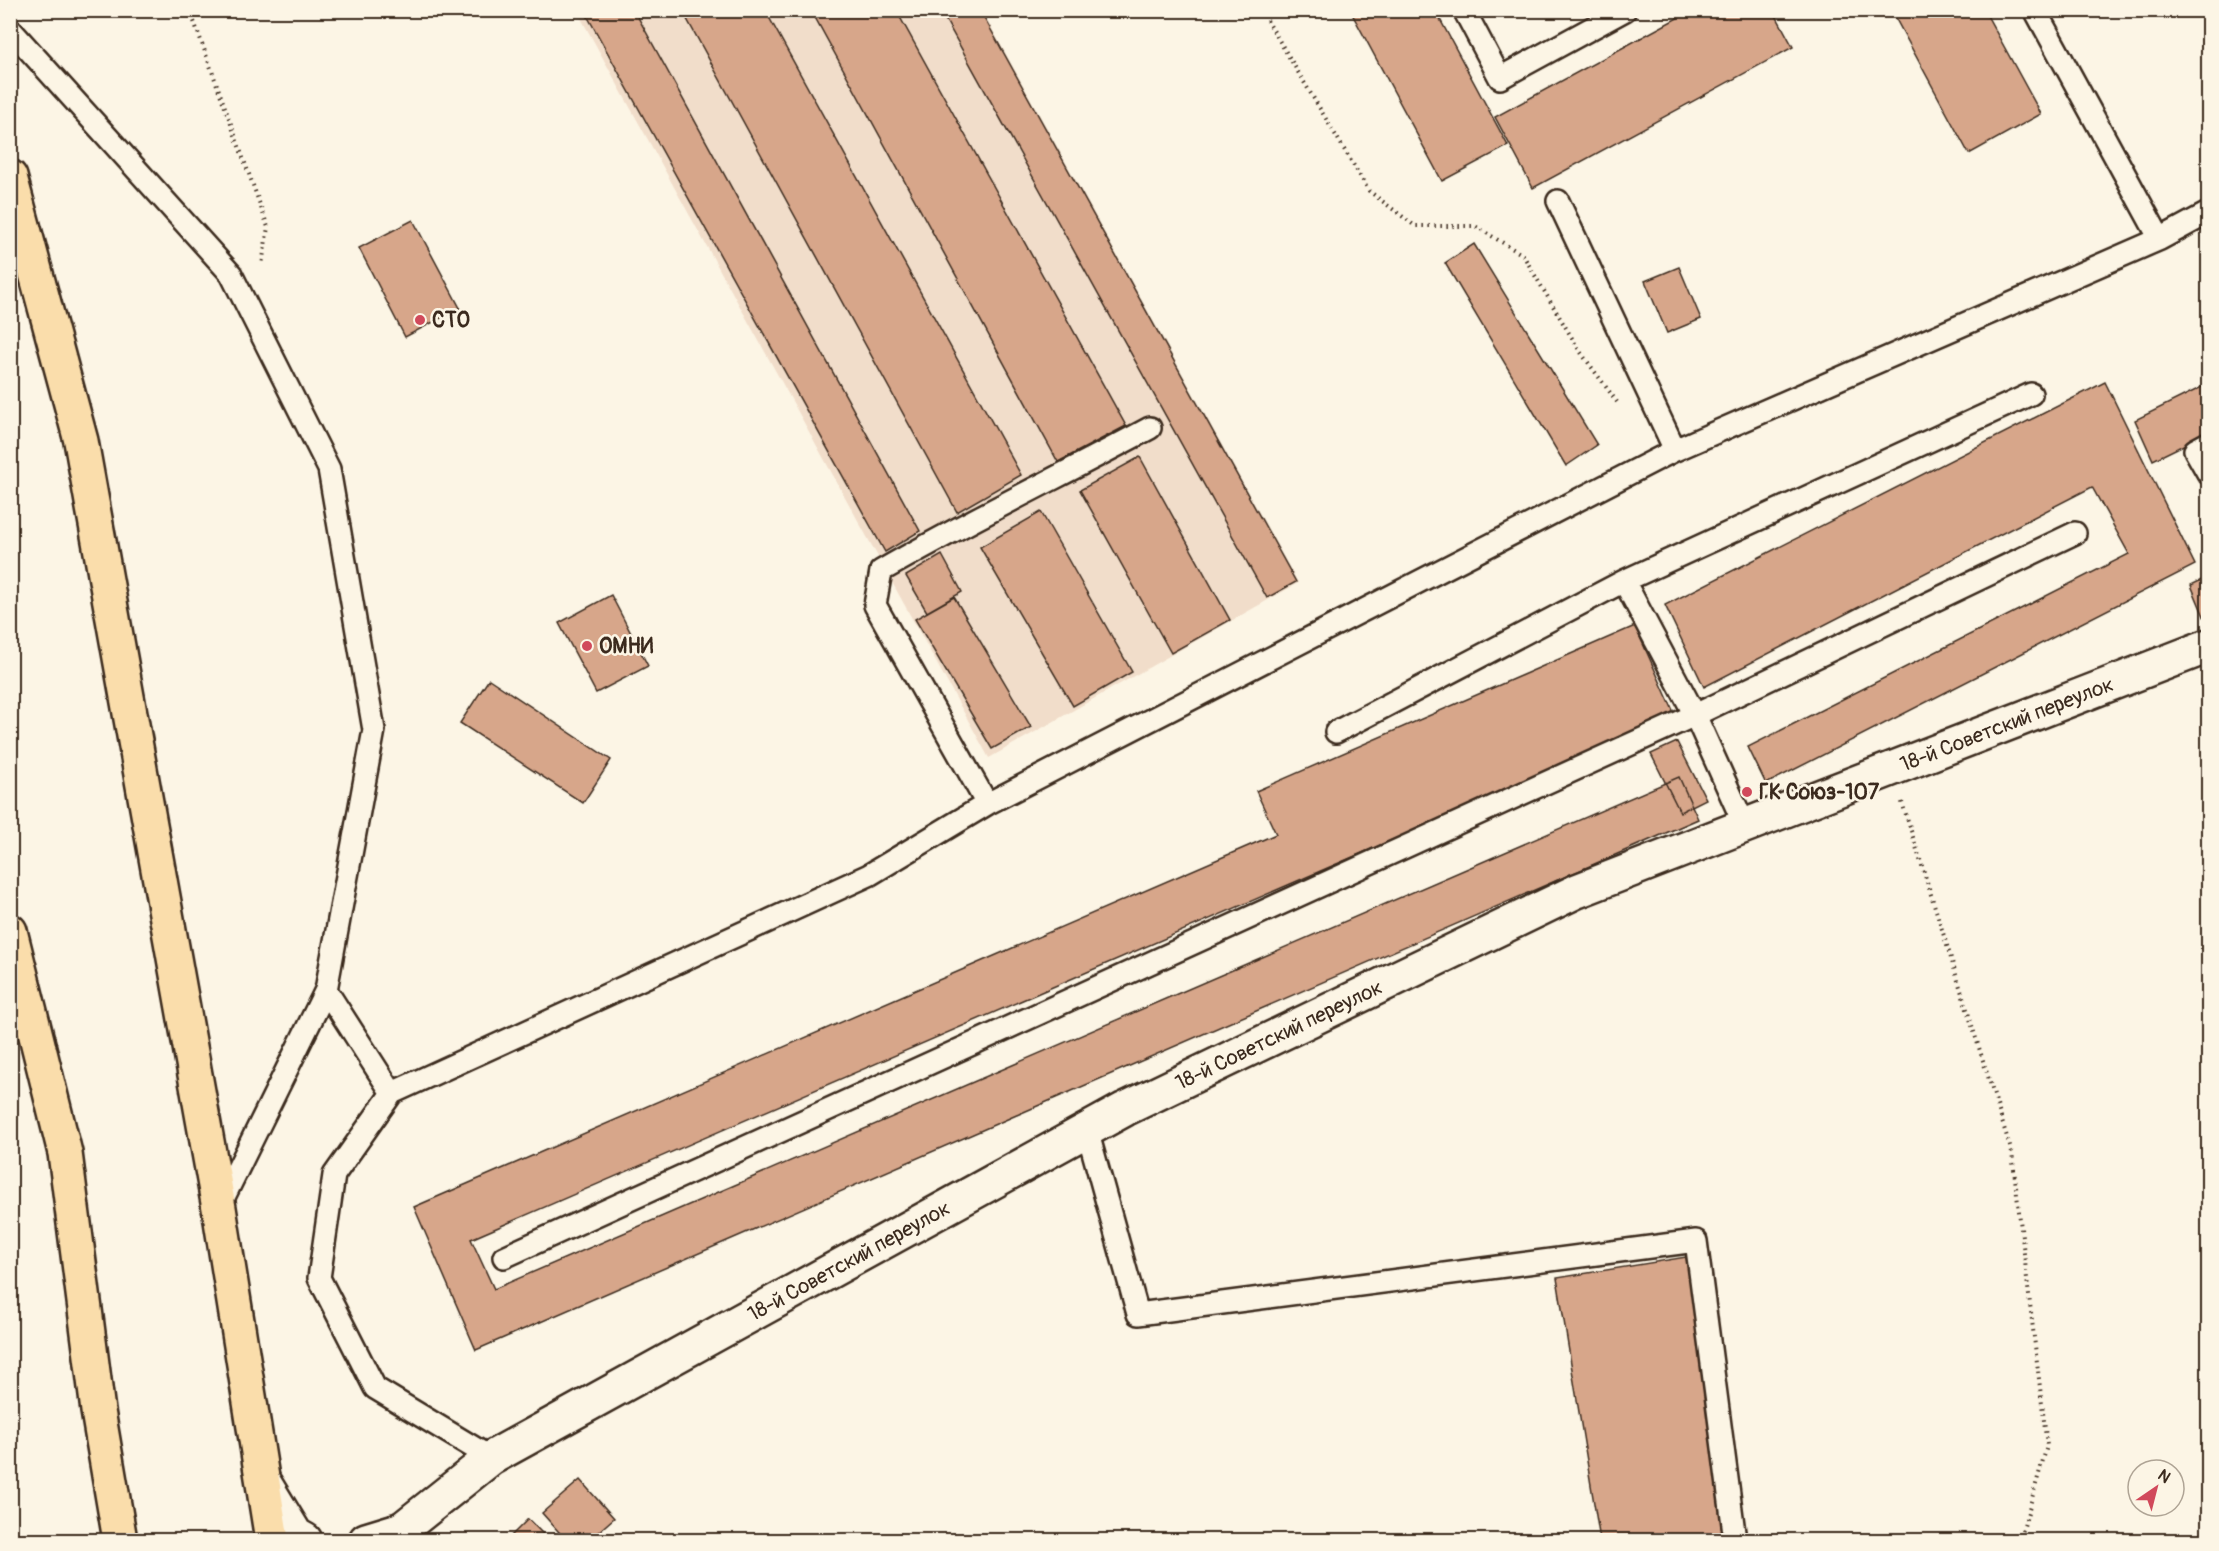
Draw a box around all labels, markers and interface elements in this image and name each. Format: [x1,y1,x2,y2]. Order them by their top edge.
place label: СТО [432,307,470,334]
marker: СТО [413,313,427,327]
place label: ОМНИ [599,633,654,660]
marker: ОМНИ [580,639,594,653]
street label: 18-й Советский переулок [1896,671,2118,778]
place label: ГК Союз-107 [1759,779,1880,806]
marker: ГК Союз-107 [1740,785,1754,799]
street label: 18-й Советский переулок [1171,974,1387,1097]
street label: 18-й Советский переулок [743,1195,955,1328]
north arrow [2126,1458,2186,1518]
text: N [2154,1465,2174,1488]

